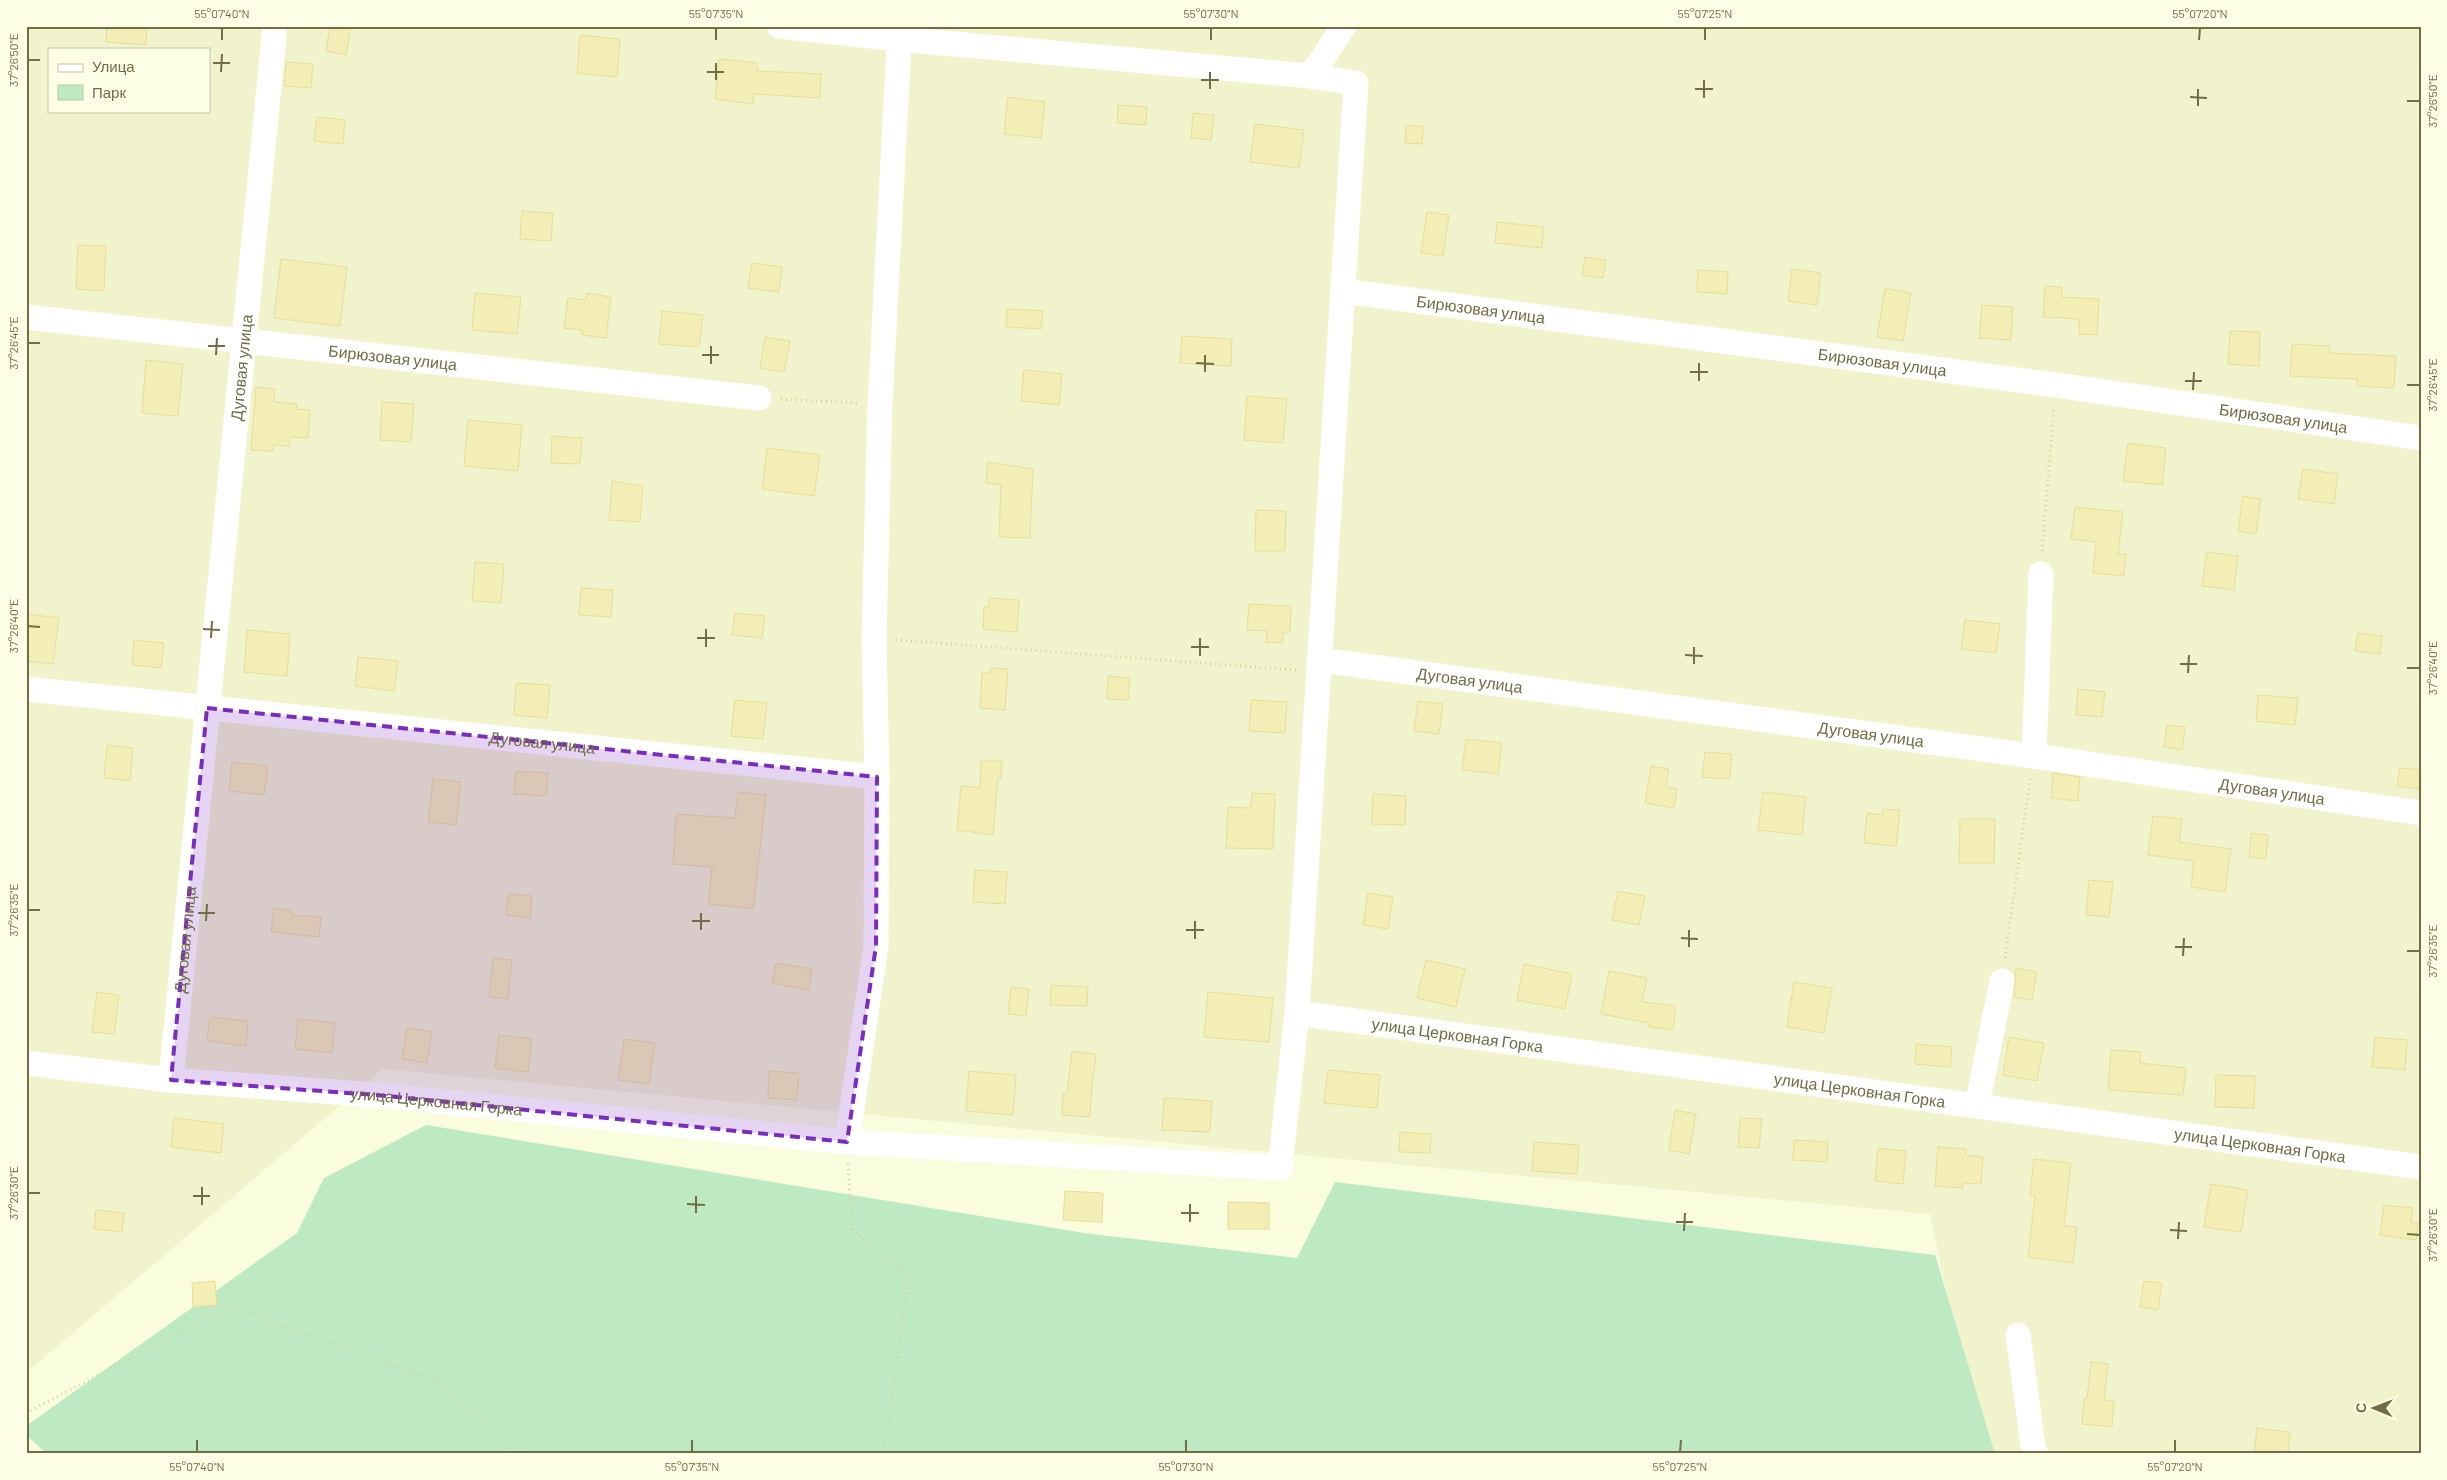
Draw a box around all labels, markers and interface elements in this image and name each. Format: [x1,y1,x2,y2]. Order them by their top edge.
text: 55°07'40"N [194,6,250,20]
text: 55°07'35"N [689,6,743,20]
text: 55°07'30"N [1183,6,1239,20]
text: 55°07'25"N [1678,6,1732,20]
text: 55°07'20"N [2172,6,2228,20]
text: 37°26'50"E [6,33,20,87]
legend [48,48,210,112]
text: Улица [92,57,135,75]
text: 37°26'50"E [2425,74,2439,128]
text: Парк [92,83,126,101]
street label: Бирюзовая улица [1415,291,1546,327]
street label: Дуговая улица [226,313,256,421]
text: 37°26'45"E [6,316,20,370]
street label: Бирюзовая улица [327,340,458,374]
street label: Бирюзовая улица [1817,344,1948,380]
text: 37°26'45"E [2425,358,2439,412]
street label: Бирюзовая улица [2218,399,2349,436]
text: 37°26'40"E [6,599,20,653]
text: 37°26'40"E [2425,641,2439,695]
street label: Дуговая улица [1416,663,1524,696]
street label: Дуговая улица [1817,717,1925,750]
street label: Дуговая улица [488,727,596,757]
street label: Дуговая улица [2218,773,2326,808]
text: 37°26'35"E [6,883,20,937]
street label: Дуговая улица [170,886,199,994]
text: 37°26'35"E [2425,924,2439,978]
street label: улица Церковная Горка [1371,1013,1545,1056]
street label: улица Церковная Горка [1773,1068,1947,1111]
street label: улица Церковная Горка [349,1083,523,1119]
street label: улица Церковная Горка [2173,1123,2347,1166]
text: 37°26'30"E [6,1166,20,1220]
text: 37°26'30"E [2425,1208,2439,1262]
north arrow [2350,1382,2400,1432]
text: С [2352,1403,2369,1413]
text: 55°07'40"N [169,1459,225,1473]
text: 55°07'35"N [665,1459,719,1473]
text: 55°07'30"N [1158,1459,1214,1473]
text: 55°07'25"N [1653,1459,1707,1473]
text: 55°07'20"N [2147,1459,2203,1473]

